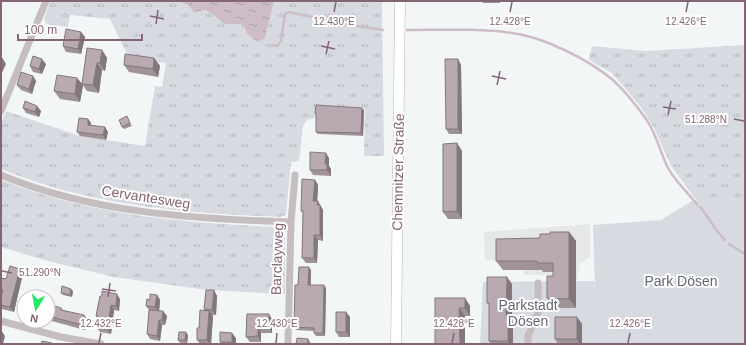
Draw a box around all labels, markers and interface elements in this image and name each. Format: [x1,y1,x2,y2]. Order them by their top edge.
scale bar [18,16,142,42]
text: 12.430°E [313,16,355,27]
text: 12.428°E [489,16,531,27]
text: 12.426°E [665,16,707,27]
text: 100 m [24,23,57,37]
street label: Chemnitzer Straße [389,113,407,231]
text: 51.288°N [685,114,727,125]
street label: Cervantesweg [101,182,191,212]
street label: Barclayweg [268,223,286,295]
text: 51.290°N [19,267,61,278]
park label: Park Dösen [644,273,718,289]
north arrow [16,289,56,329]
park label: Parkstadt Dösen [498,297,558,329]
text: N [29,312,39,325]
text: 12.432°E [80,318,122,329]
text: 12.430°E [256,318,298,329]
text: 12.428°E [433,318,475,329]
text: 12.426°E [609,318,651,329]

